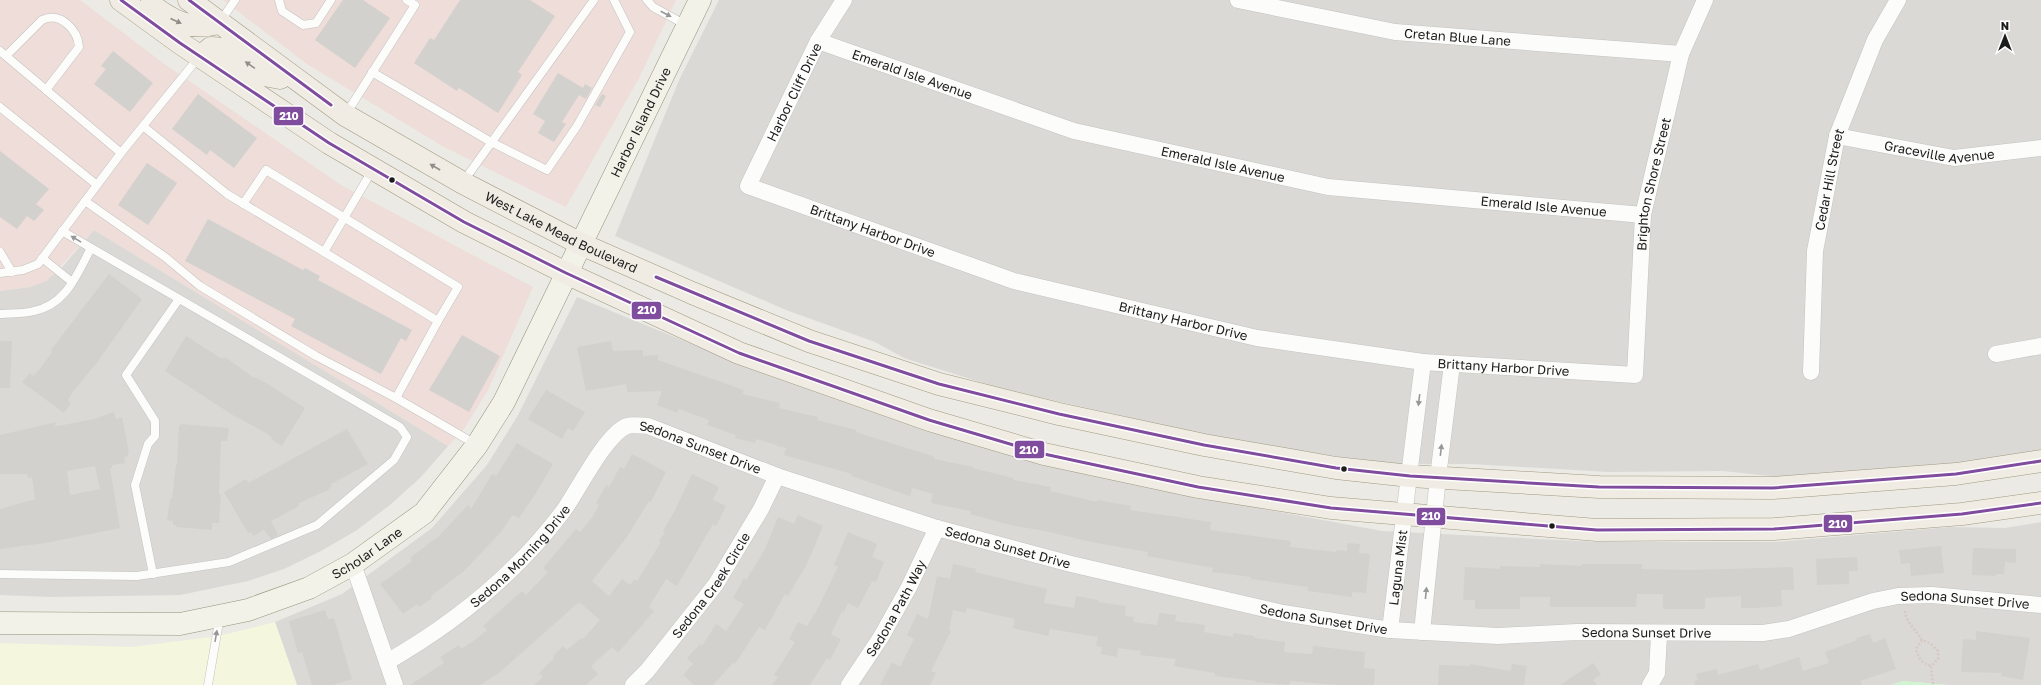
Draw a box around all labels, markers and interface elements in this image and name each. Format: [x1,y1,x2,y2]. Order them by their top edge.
one-way arrow [660,11,672,17]
north arrow [1985,16,2025,56]
one-way arrow [170,18,182,24]
text: N [2001,19,2009,32]
street label: Cretan Blue Lane [1404,25,1512,49]
street label: Harbor Cliff Drive [763,40,825,144]
street label: Emerald Isle Avenue [850,46,975,103]
one-way arrow [244,61,255,69]
street label: Harbor Island Drive [607,65,674,180]
line badge: 210 [273,106,304,126]
text: 210 [279,109,299,122]
street label: Brighton Shore Street [1633,116,1674,251]
street label: Cedar Hill Street [1811,126,1847,232]
street label: Graceville Avenue [1883,137,1995,167]
street label: Emerald Isle Avenue [1160,142,1286,185]
one-way arrow [429,163,441,170]
unlabelled marker [387,175,397,185]
street label: West Lake Mead Boulevard [482,188,640,276]
street label: Emerald Isle Avenue [1480,193,1607,220]
street label: Brittany Harbor Drive [808,201,938,260]
one-way arrow [71,236,82,243]
street label: Brittany Harbor Drive [1117,298,1249,344]
line badge: 210 [631,301,662,320]
text: 210 [637,303,657,316]
street label: Brittany Harbor Drive [1437,355,1570,379]
one-way arrow [1416,394,1422,406]
street label: Sedona Sunset Drive [639,417,763,477]
line badge: 210 [1014,440,1045,459]
text: 210 [1019,443,1039,456]
one-way arrow [1438,444,1444,456]
unlabelled marker [1339,464,1349,474]
street label: Sedona Morning Drive [467,502,573,611]
line badge: 210 [1416,507,1446,526]
text: 210 [1421,509,1441,522]
line badge: 210 [1823,514,1853,533]
text: 210 [1828,517,1848,530]
unlabelled marker [1547,521,1557,531]
street label: Sedona Sunset Drive [943,522,1073,572]
street label: Scholar Lane [329,523,405,582]
street label: Sedona Creek Circle [668,529,753,641]
street label: Laguna Mist [1385,529,1410,606]
street label: Sedona Path Way [862,556,929,660]
one-way arrow [1423,587,1429,599]
street label: Sedona Sunset Drive [1900,587,2030,612]
street label: Sedona Sunset Drive [1258,600,1389,638]
street label: Sedona Sunset Drive [1582,624,1711,641]
one-way arrow [213,630,219,642]

